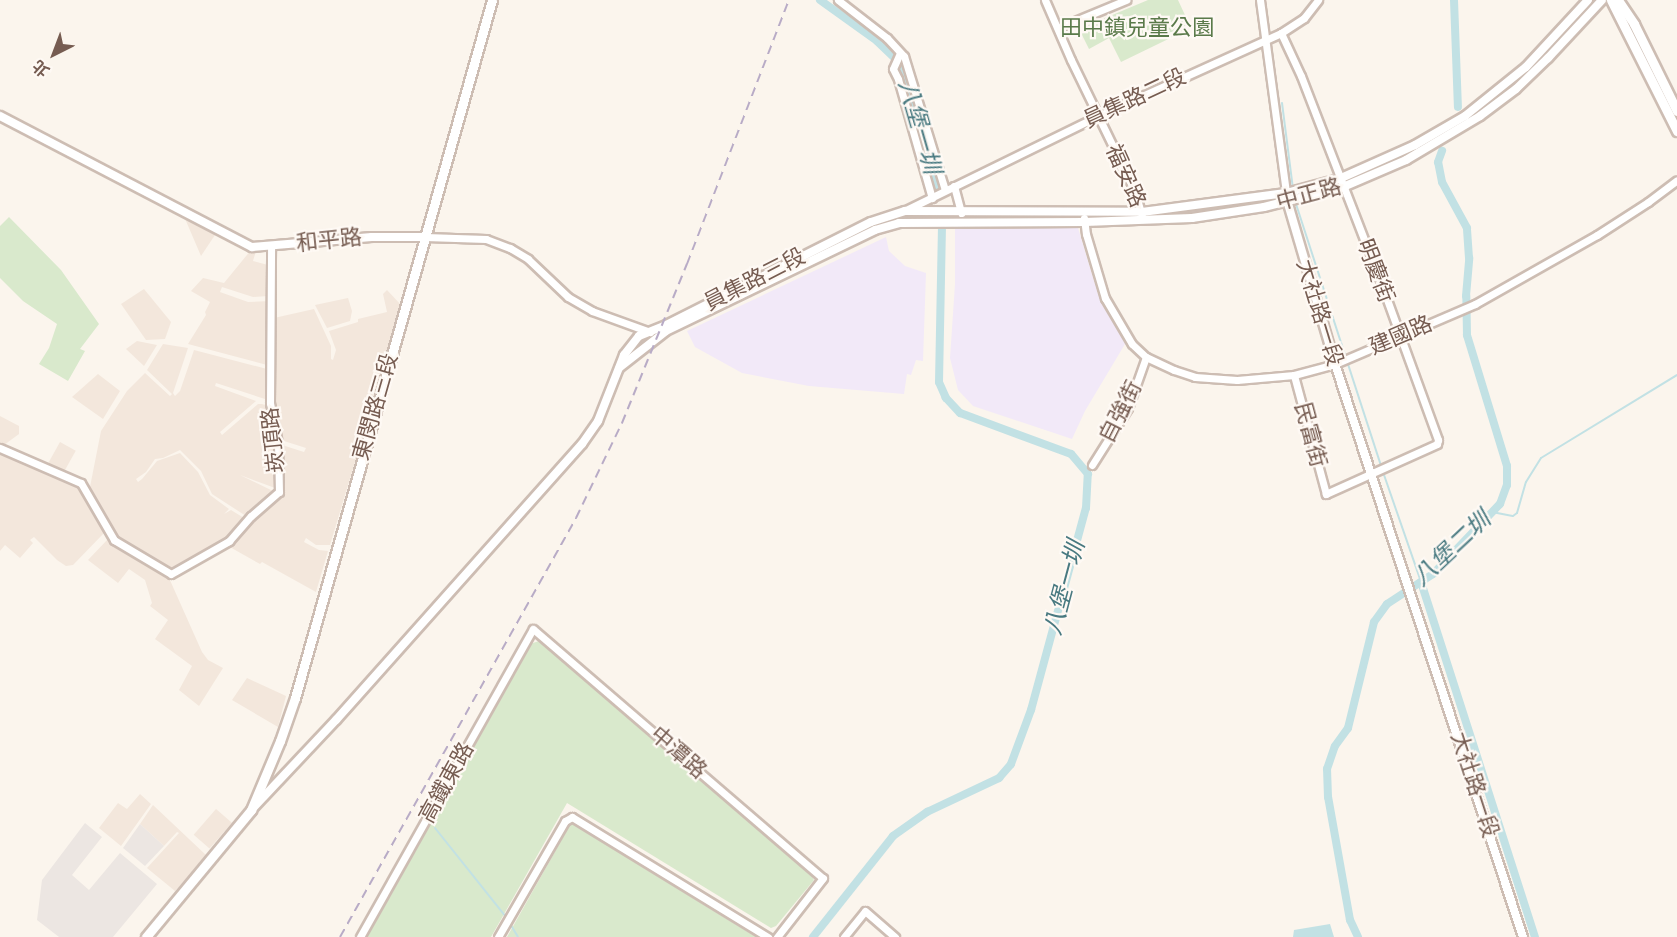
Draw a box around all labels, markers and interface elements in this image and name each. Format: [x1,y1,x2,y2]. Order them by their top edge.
park label: 田中鎮兒童公園 [1060,16,1214,42]
north arrow [24,24,84,84]
text: 北 [29,55,54,80]
street label: 員集路二段 [1080,64,1190,134]
water label: 八堡一圳 [892,77,946,177]
street label: 福安路 [1100,140,1150,212]
street label: 中正路 [1274,174,1344,216]
street label: 和平路 [295,224,363,258]
street label: 明慶街 [1351,235,1399,307]
street label: 員集路三段 [700,243,810,317]
street label: 大社路一段 [1290,257,1348,369]
street label: 建國路 [1365,311,1437,361]
street label: 東閔路三段 [348,350,404,464]
street label: 自強街 [1094,377,1148,447]
street label: 民富街 [1289,400,1331,470]
street label: 崁頂路 [257,406,291,474]
water label: 八堡二圳 [1407,506,1497,592]
water label: 八堡一圳 [1039,538,1091,638]
street label: 中潭路 [644,721,712,785]
street label: 大社路一段 [1444,729,1504,841]
street label: 高鐵東路 [414,738,480,828]

